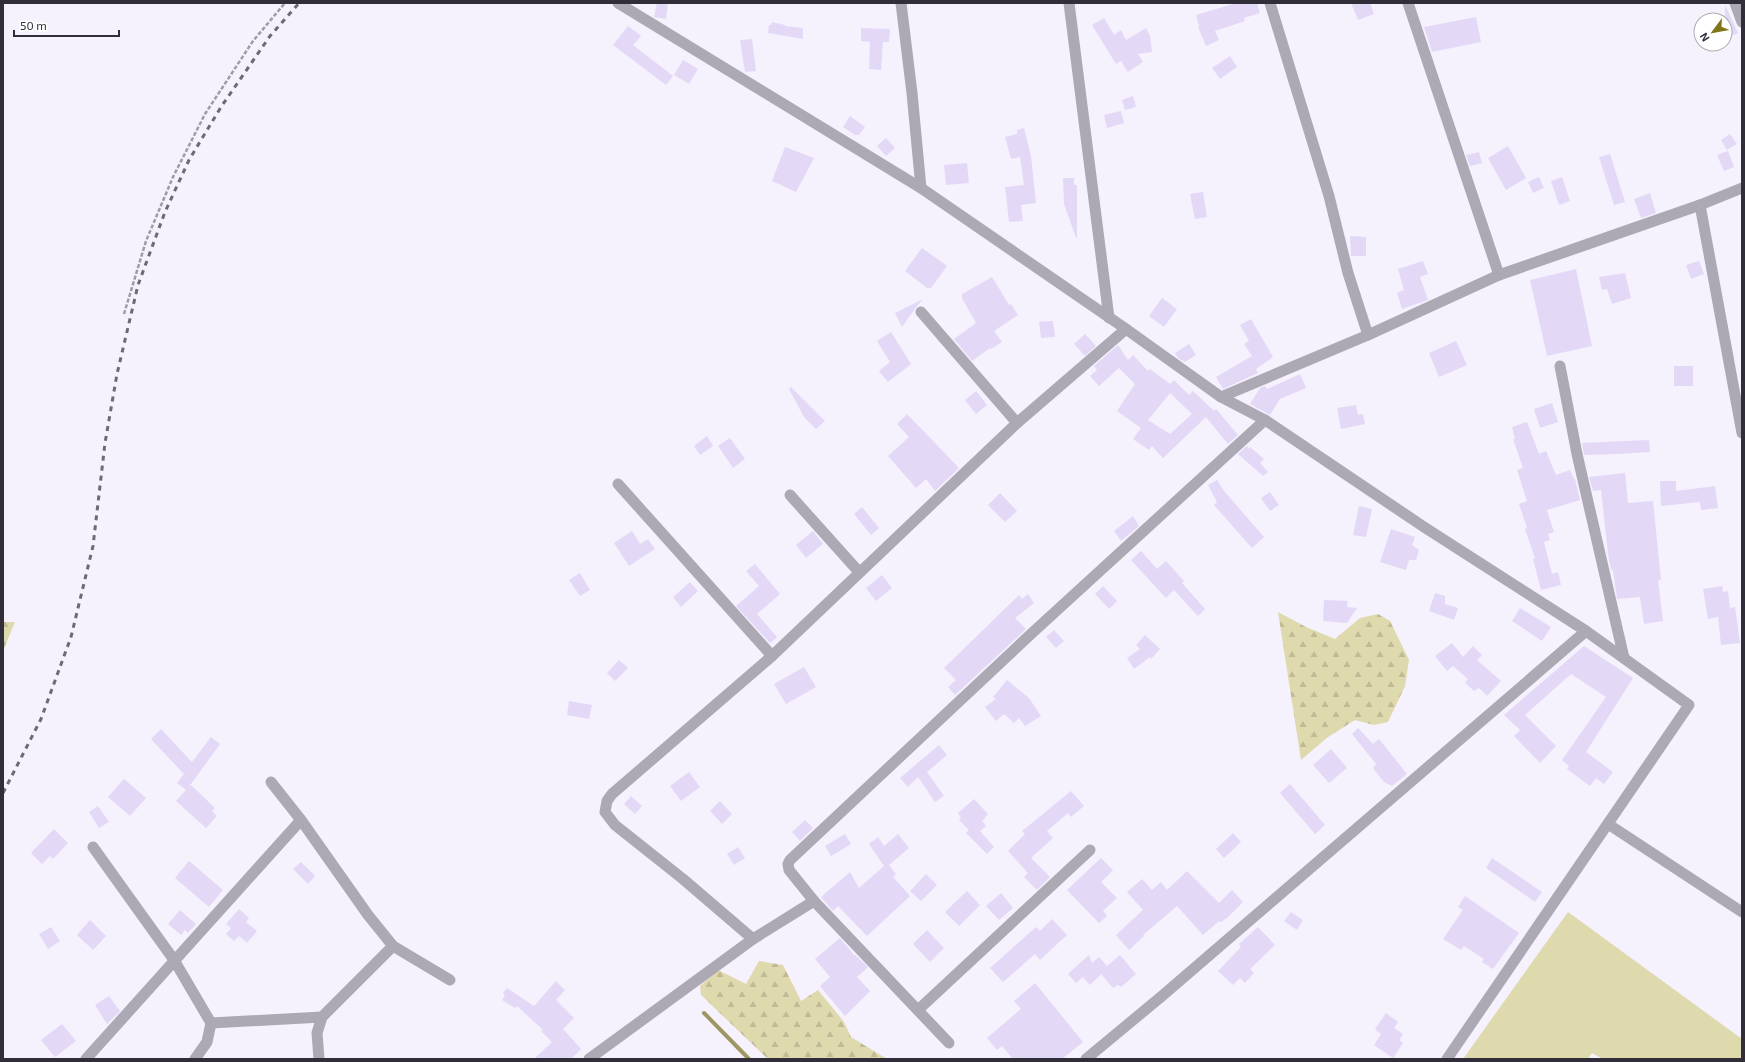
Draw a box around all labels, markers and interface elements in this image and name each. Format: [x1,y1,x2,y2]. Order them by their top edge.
scale bar [14,12,119,38]
north arrow [1693,12,1733,52]
text: 50 m [20,18,47,32]
text: N [1696,31,1712,44]

